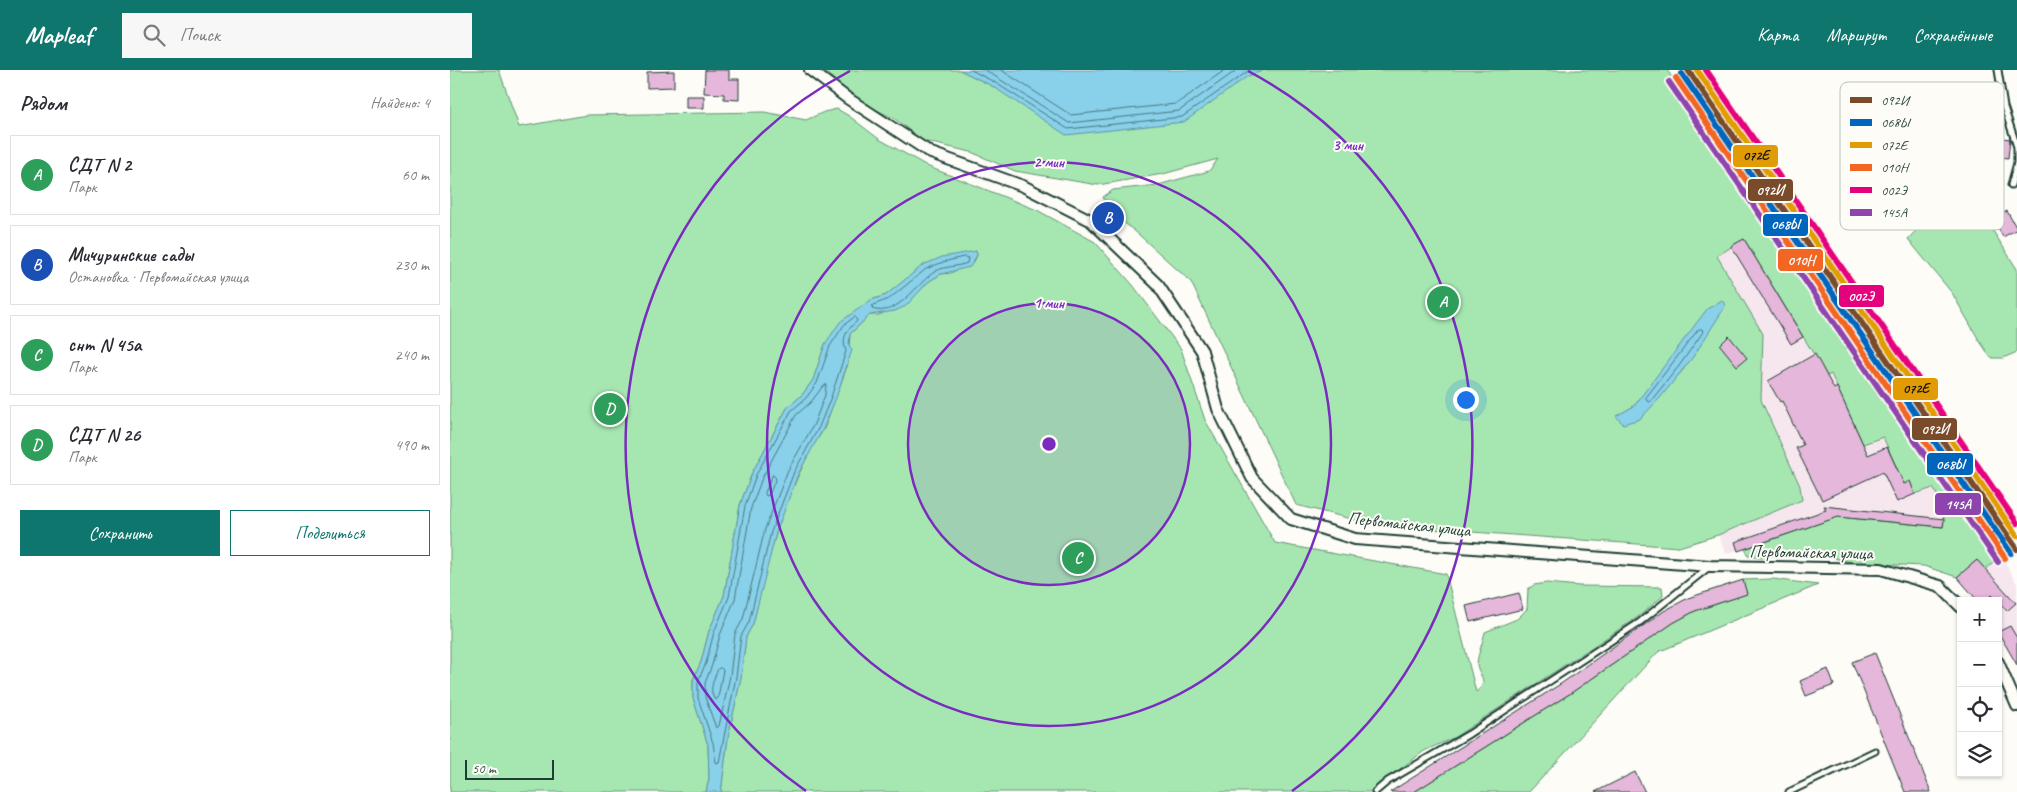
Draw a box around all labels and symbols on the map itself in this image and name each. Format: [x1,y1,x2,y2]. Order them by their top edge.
legend [1840,82,2004,230]
text: 092И [1881,92,1911,109]
text: 068Ы [1881,114,1912,131]
text: 3 мин [1333,136,1365,155]
text: 072Е [1881,137,1909,154]
line badge: 072Е [1732,144,1779,168]
text: 072Е [1743,147,1772,164]
text: 2 мин [1034,153,1066,172]
text: 010Н [1881,159,1910,176]
line badge: 092И [1747,178,1794,202]
text: 092И [1756,182,1787,199]
text: 002Э [1881,182,1908,199]
pin: B [1092,199,1124,237]
text: 145А [1881,204,1908,221]
line badge: 068Ы [1762,213,1809,237]
text: 068Ы [1771,216,1802,233]
line badge: 010Н [1777,248,1824,272]
text: 010Н [1788,252,1817,269]
pin: A [1427,283,1459,321]
line badge: 002Э [1838,284,1885,308]
text: 002Э [1848,288,1876,305]
text: 1 мин [1034,294,1066,313]
line badge: 072Е [1892,377,1939,401]
text: 072Е [1903,380,1932,397]
your location [1453,387,1479,413]
pin: D [594,390,626,428]
line badge: 092И [1911,417,1958,441]
text: 092И [1921,421,1952,438]
centre of rings [1040,435,1058,453]
line badge: 068Ы [1926,452,1974,476]
text: 068Ы [1936,456,1967,473]
line badge: 145А [1934,492,1982,516]
text: 145А [1945,496,1972,513]
street label: Первомайская улица [1346,507,1473,542]
pin: C [1062,539,1094,577]
street label: Первомайская улица [1749,540,1875,564]
scale bar [465,757,554,780]

